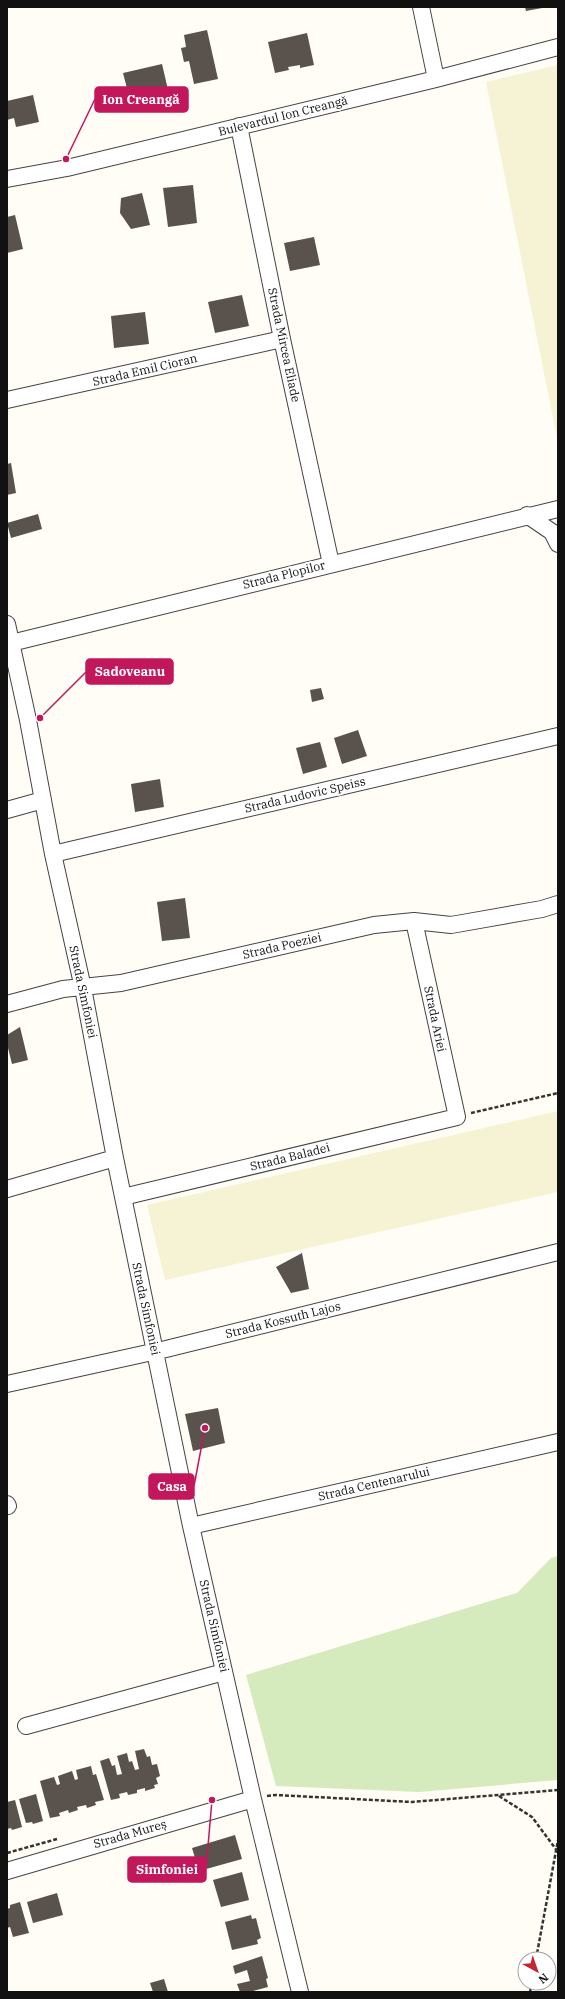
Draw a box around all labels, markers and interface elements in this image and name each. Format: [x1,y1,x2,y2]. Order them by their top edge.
callout: Ion Creangă [95,87,188,112]
text: Ion Creangă [102,91,180,108]
street label: Bulevardul Ion Creangă [217,92,350,139]
street label: Strada Mircea Eliade [265,286,304,404]
street label: Strada Emil Cioran [91,350,199,389]
street label: Strada Plopilor [241,557,327,592]
callout: Sadoveanu [86,659,173,684]
text: Sadoveanu [95,663,166,680]
street label: Strada Ludovic Speiss [243,773,367,816]
street label: Strada Poeziei [241,929,323,962]
street label: Strada Simfoniei [66,944,101,1040]
street label: Strada Ariei [421,984,450,1054]
street label: Strada Baladei [248,1139,332,1174]
street label: Strada Simfoniei [129,1261,164,1357]
street label: Strada Kossuth Lajos [224,1298,342,1341]
street label: Strada Centenarului [317,1463,431,1504]
callout: Casa [149,1474,194,1499]
text: Casa [157,1478,188,1495]
street label: Strada Simfoniei [197,1578,232,1674]
street label: Strada Mureș [92,1816,168,1851]
callout: Simfoniei [128,1857,206,1882]
text: Simfoniei [136,1861,199,1878]
north arrow [517,1951,557,1991]
text: N [535,1971,551,1987]

